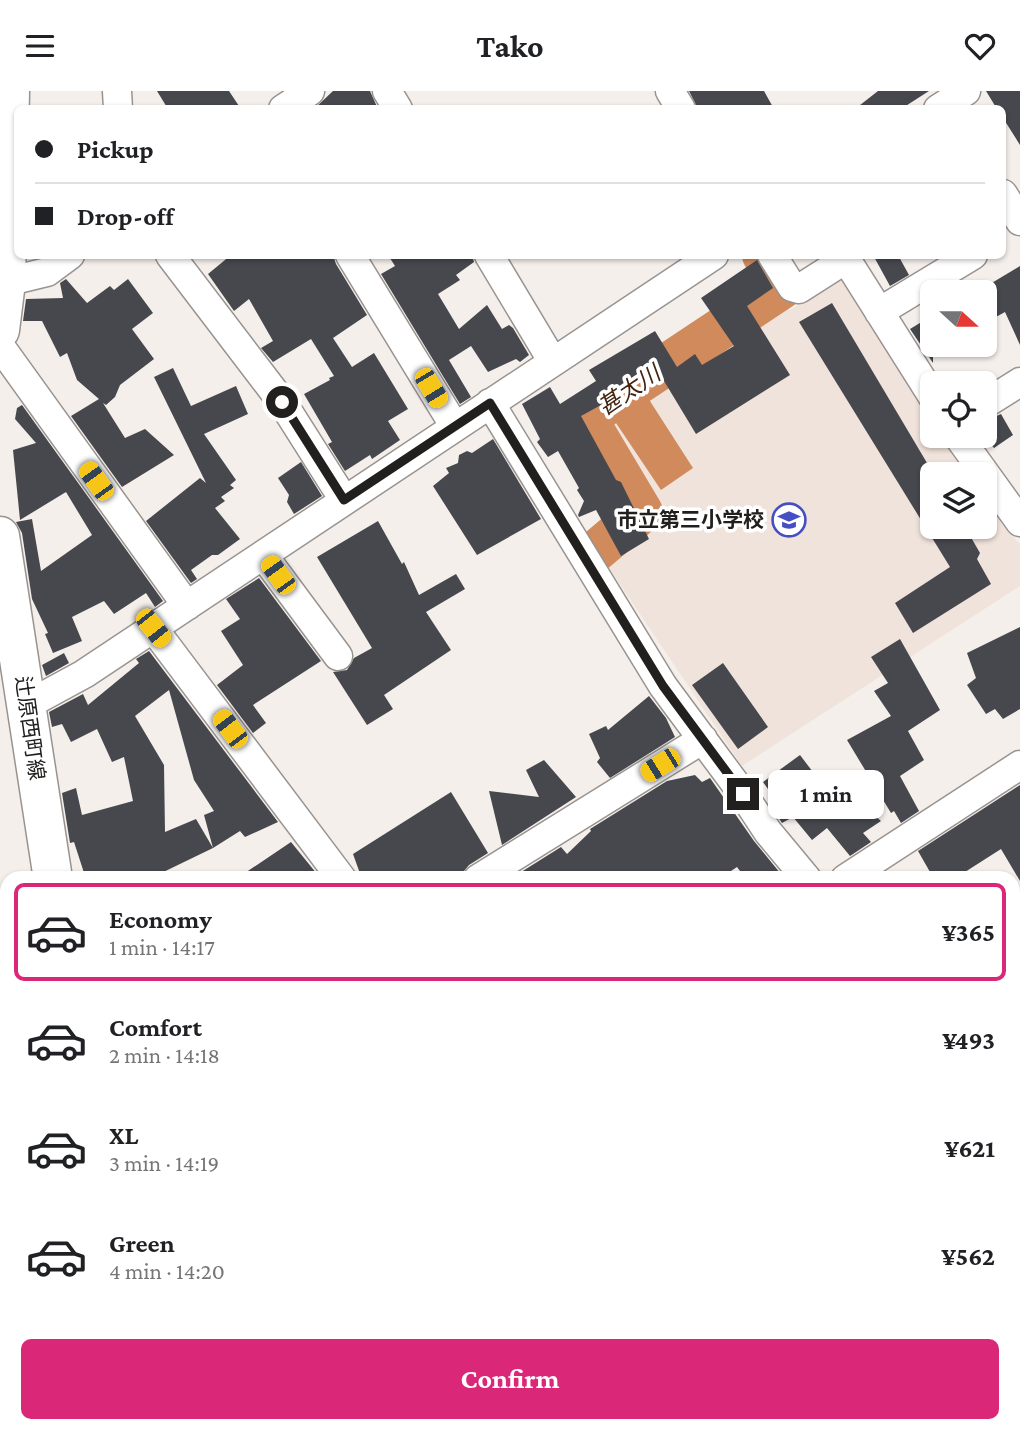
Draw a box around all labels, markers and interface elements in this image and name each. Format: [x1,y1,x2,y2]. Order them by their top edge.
icon: menu [21,27,59,65]
icon: heart [961,27,999,65]
text: Tako [476,28,544,64]
text: Pickup [77,135,154,164]
text: Drop-off [77,202,174,231]
north arrow [920,280,998,357]
map controls [920,280,997,539]
water label: 甚太川 [593,358,667,420]
car [412,365,451,411]
button: locate [920,371,997,448]
route start [266,386,298,418]
car [76,458,117,504]
button: layers [920,462,997,539]
school or university icon: 市立第三小学校 [770,501,808,539]
place label: 市立第三小学校 [617,508,764,532]
car [258,552,299,598]
car [132,605,175,651]
street label: 辻原西町線 [11,674,49,782]
car [209,706,252,752]
car [637,745,684,785]
callout: 1 min [768,769,883,819]
route end [727,778,759,810]
text: 1 min [800,781,852,807]
icon: car [25,901,88,964]
text: Economy [109,905,212,934]
text: ¥365 [942,918,995,947]
text: 1 min · 14:17 [109,934,215,960]
icon: car [25,1009,88,1072]
text: Comfort [109,1013,202,1042]
text: ¥493 [942,1026,995,1055]
text: 2 min · 14:18 [109,1042,220,1068]
icon: car [25,1117,88,1180]
text: XL [109,1121,138,1150]
text: ¥621 [944,1134,995,1163]
text: 3 min · 14:19 [109,1150,219,1176]
icon: car [25,1225,88,1288]
text: Green [109,1229,175,1258]
text: ¥562 [941,1242,995,1271]
text: 4 min · 14:20 [109,1258,225,1284]
button: Confirm [21,1339,999,1419]

